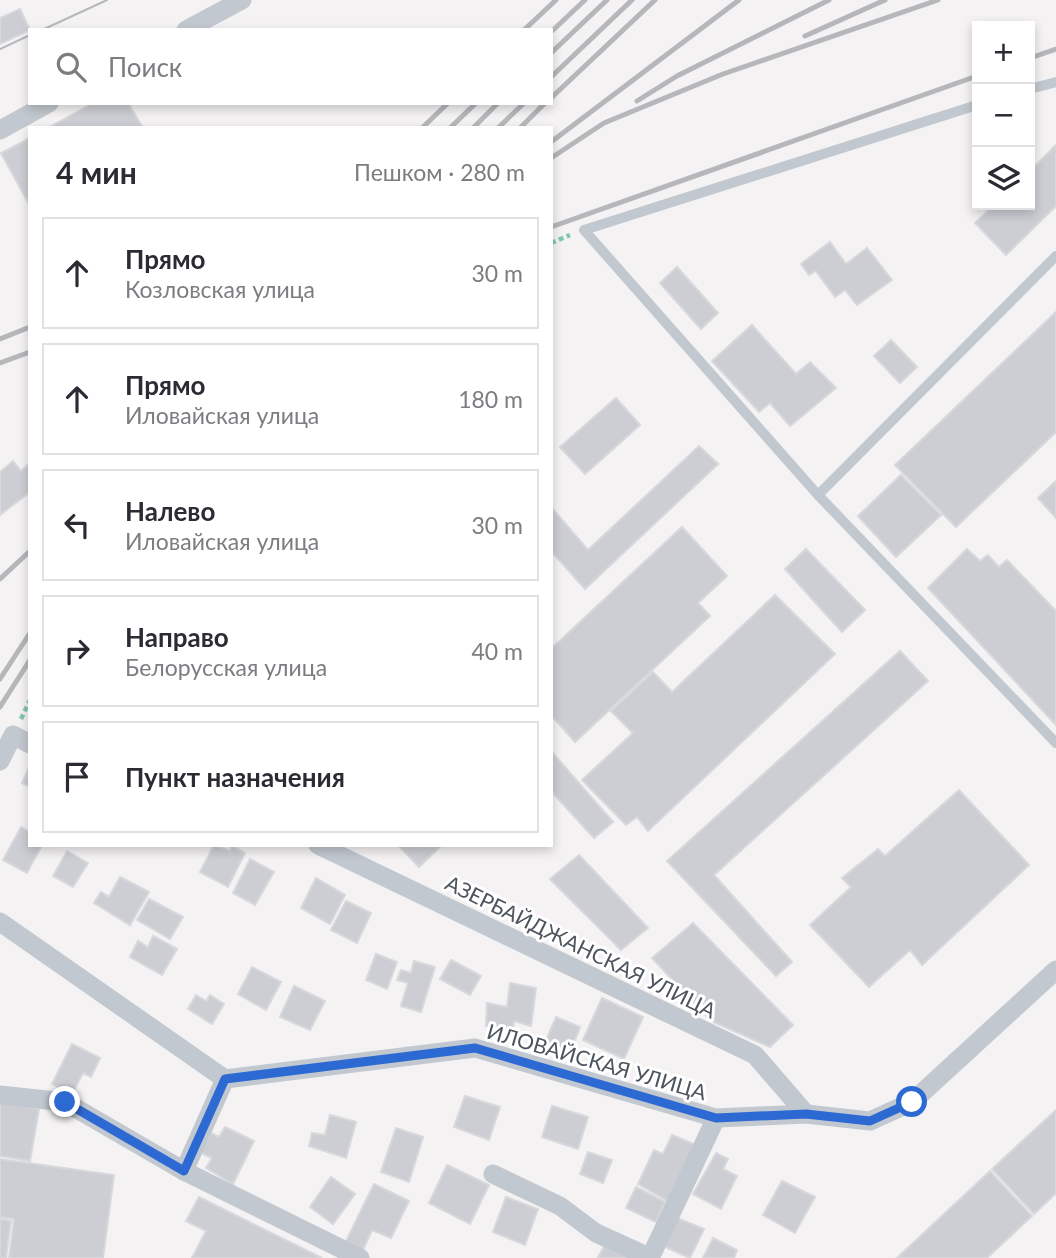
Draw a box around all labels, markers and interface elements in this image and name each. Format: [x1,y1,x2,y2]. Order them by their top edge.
map controls [972,21,1035,210]
button: + [972,21,1035,84]
search box [28,28,553,105]
icon: search [52,48,90,86]
text: Поиск [108,51,182,83]
button: − [972,84,1035,147]
button: layers [972,147,1035,210]
text: 4 мин [56,154,137,190]
text: Пешком · 280 m [354,158,525,186]
text: Прямо [125,243,206,275]
icon: ahead [58,254,96,292]
text: 30 m [472,259,523,287]
text: Козловская улица [125,275,315,303]
text: Прямо [125,369,206,401]
icon: ahead [58,380,96,418]
text: 180 m [458,385,523,413]
text: Иловайская улица [125,401,319,429]
text: Налево [125,495,215,527]
icon: left [58,506,96,544]
text: 30 m [472,511,523,539]
text: Иловайская улица [125,527,319,555]
text: Направо [125,621,229,653]
icon: right [58,632,96,670]
text: 40 m [472,637,523,665]
text: Белорусская улица [125,653,327,681]
icon: arrive [58,758,96,796]
text: Пункт назначения [125,761,345,793]
street label: АЗЕРБАЙДЖАНСКАЯ УЛИЦА [442,869,721,1023]
street label: ИЛОВАЙСКАЯ УЛИЦА [484,1018,710,1105]
route end [49,1086,80,1117]
route start [896,1086,927,1117]

